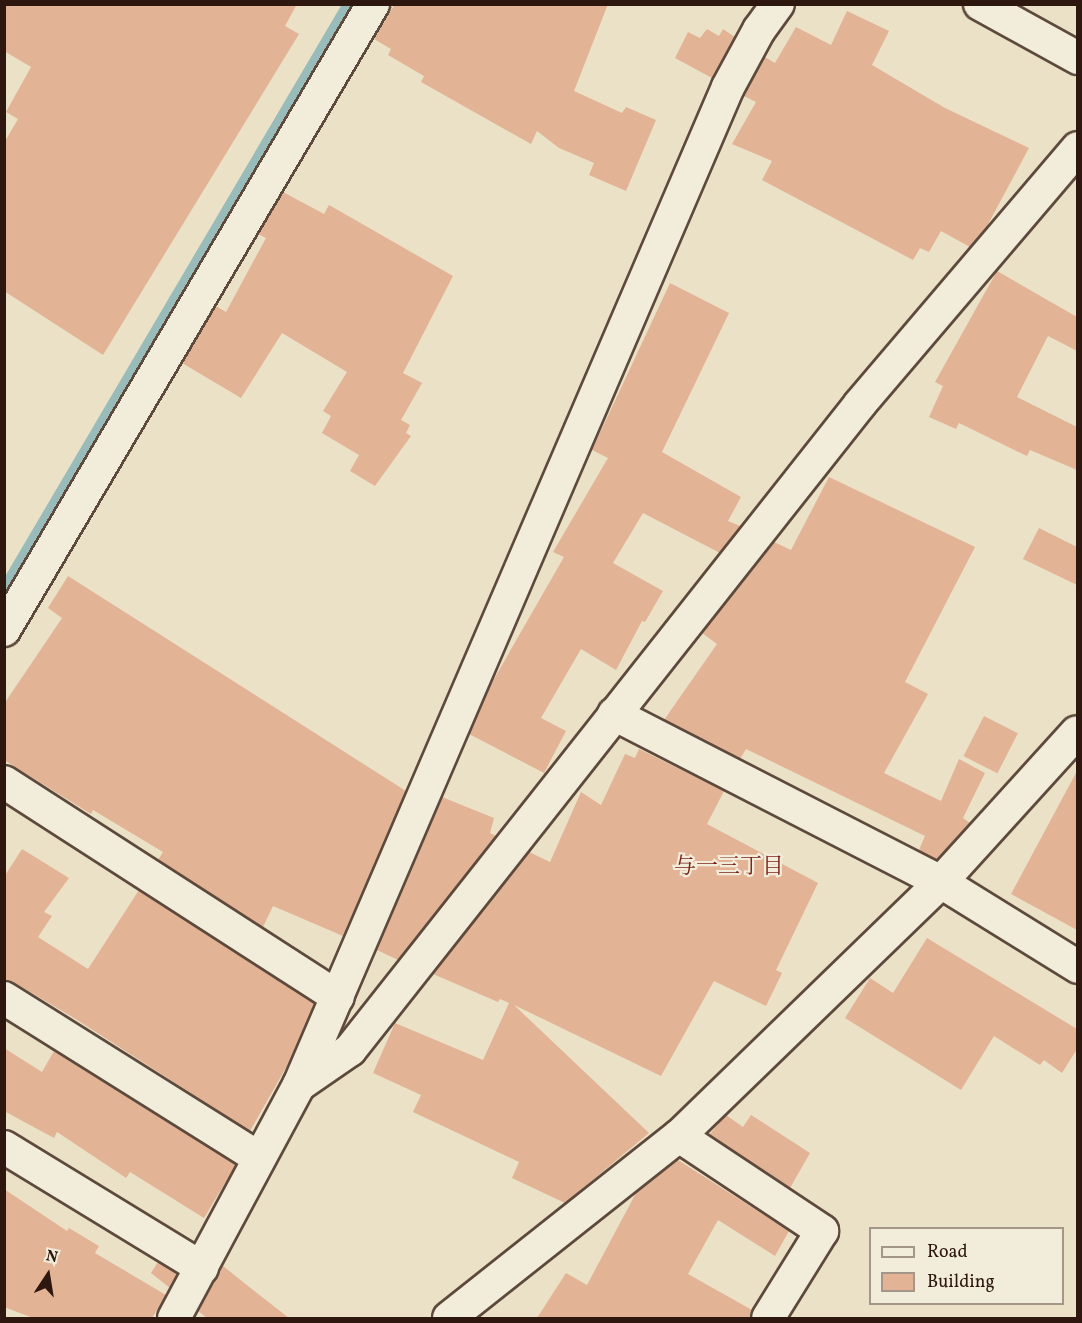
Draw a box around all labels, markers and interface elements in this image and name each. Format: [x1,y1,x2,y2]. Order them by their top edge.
district label: 与一三丁目 [674,855,784,881]
legend [869,1227,1064,1305]
text: Road [927,1240,968,1265]
north arrow [18,1245,78,1305]
text: N [44,1245,60,1269]
text: Building [927,1270,995,1295]

